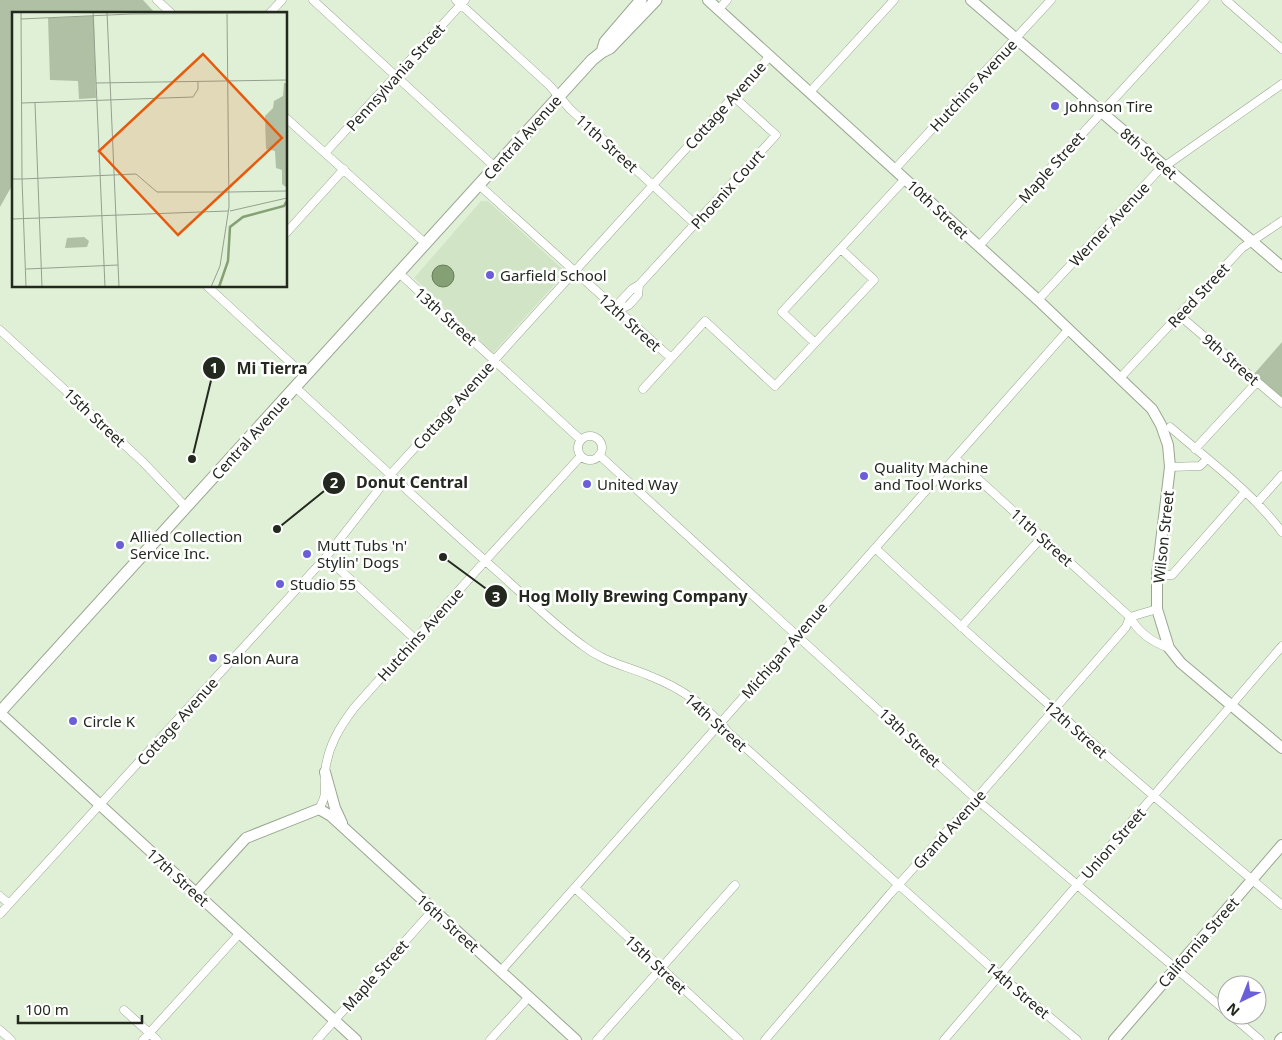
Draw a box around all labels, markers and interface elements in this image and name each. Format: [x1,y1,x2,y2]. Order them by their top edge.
inset map [12,12,288,288]
street label: Pennsylvania Street [341,19,449,135]
street label: Hutchins Avenue [925,35,1021,135]
street label: Cottage Avenue [680,57,770,153]
street label: Central Avenue [479,90,565,184]
place label: Johnson Tire [1063,96,1153,116]
marker: Johnson Tire [1049,100,1061,112]
street label: 11th Street [571,110,643,177]
street label: 8th Street [1116,123,1182,184]
street label: Maple Street [1014,127,1089,207]
street label: Phoenix Court [686,145,768,233]
street label: 10th Street [903,175,974,243]
street label: Werner Avenue [1065,177,1153,271]
street label: Reed Street [1163,258,1233,332]
place label: Garfield School [500,265,607,285]
marker: Garfield School [484,269,496,281]
street label: 13th Street [410,283,482,350]
street label: 12th Street [594,289,666,356]
street label: 9th Street [1198,329,1264,390]
callout: Mi Tierra [201,353,317,384]
text: 1 [210,357,218,377]
text: Mi Tierra [236,357,308,379]
street label: Cottage Avenue [408,357,498,453]
street label: 15th Street [60,383,131,451]
street label: Central Avenue [207,390,293,484]
place label: Quality Machine and Tool Works [874,457,988,494]
callout: Donut Central [321,467,478,498]
marker: Quality Machine and Tool Works [858,470,870,482]
text: Donut Central [356,471,468,493]
text: 2 [330,472,339,492]
place label: United Way [597,474,678,494]
marker: United Way [581,478,593,490]
street label: Wilson Street [1148,489,1178,584]
street label: 11th Street [1006,504,1078,571]
place label: Allied Collection Service Inc. [130,526,242,563]
place label: Mutt Tubs 'n' Stylin' Dogs [317,535,407,572]
marker: Allied Collection Service Inc. [114,539,126,551]
marker: Mutt Tubs 'n' Stylin' Dogs [301,548,313,560]
place label: Studio 55 [290,574,356,594]
marker: Studio 55 [274,578,286,590]
callout: Hog Molly Brewing Company [483,581,758,612]
street label: Hutchins Avenue [373,583,467,685]
text: Hog Molly Brewing Company [518,585,749,607]
text: 3 [492,586,500,606]
street label: Michigan Avenue [737,598,831,702]
place label: Salon Aura [223,648,299,668]
marker: Salon Aura [207,652,219,664]
street label: Cottage Avenue [132,673,222,769]
street label: 14th Street [680,689,752,756]
street label: 12th Street [1040,696,1112,762]
street label: 13th Street [875,703,946,771]
place label: Circle K [83,711,136,731]
marker: Circle K [67,715,79,727]
street label: Grand Avenue [908,785,990,873]
street label: Union Street [1077,803,1150,883]
street label: 17th Street [142,844,214,911]
street label: 16th Street [412,890,484,957]
street label: California Street [1153,892,1243,991]
street label: 15th Street [621,930,692,998]
street label: Maple Street [338,935,413,1015]
street label: 14th Street [982,957,1055,1023]
north arrow [1217,975,1267,1025]
scale bar [18,992,141,1024]
text: 100 m [25,999,69,1019]
text: N [1222,999,1243,1021]

